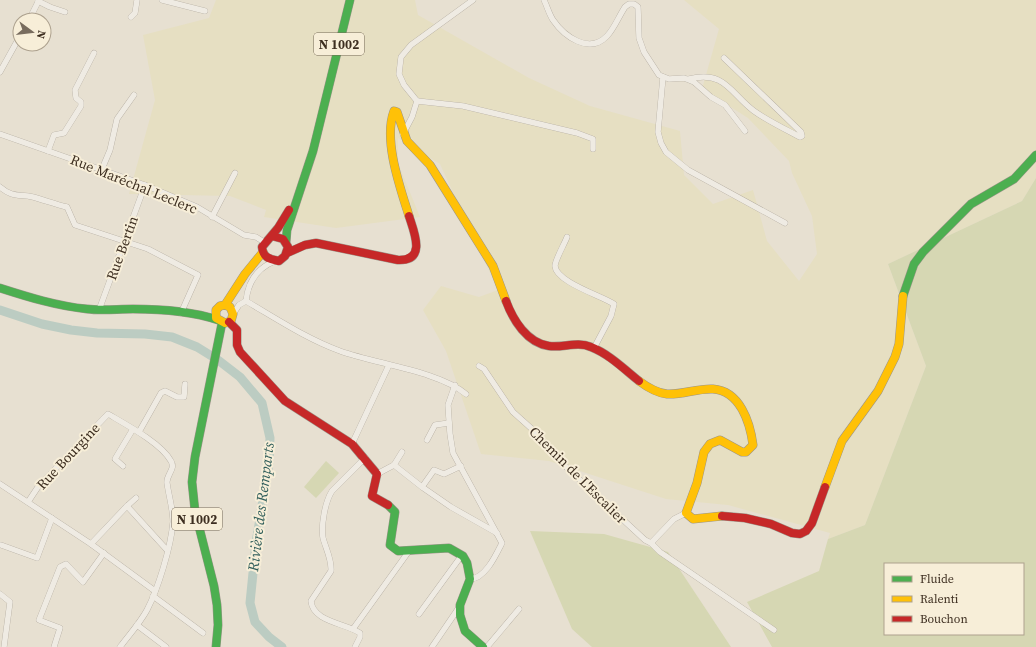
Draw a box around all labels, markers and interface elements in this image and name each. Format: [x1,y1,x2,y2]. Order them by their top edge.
north arrow [12,12,52,52]
text: N [33,29,49,40]
road number: N 1002 [314,33,364,55]
street label: Rue Maréchal Leclerc [67,149,201,219]
street label: Rue Bertin [101,213,143,283]
street label: Rue Bourgine [32,418,104,494]
street label: Chemin de L'Escalier [525,422,631,528]
water label: Rivière des Remparts [242,441,279,574]
road number: N 1002 [172,508,222,530]
legend [884,563,1024,635]
text: Fluide [920,571,954,587]
text: Ralenti [920,591,959,607]
text: Bouchon [920,611,968,627]

